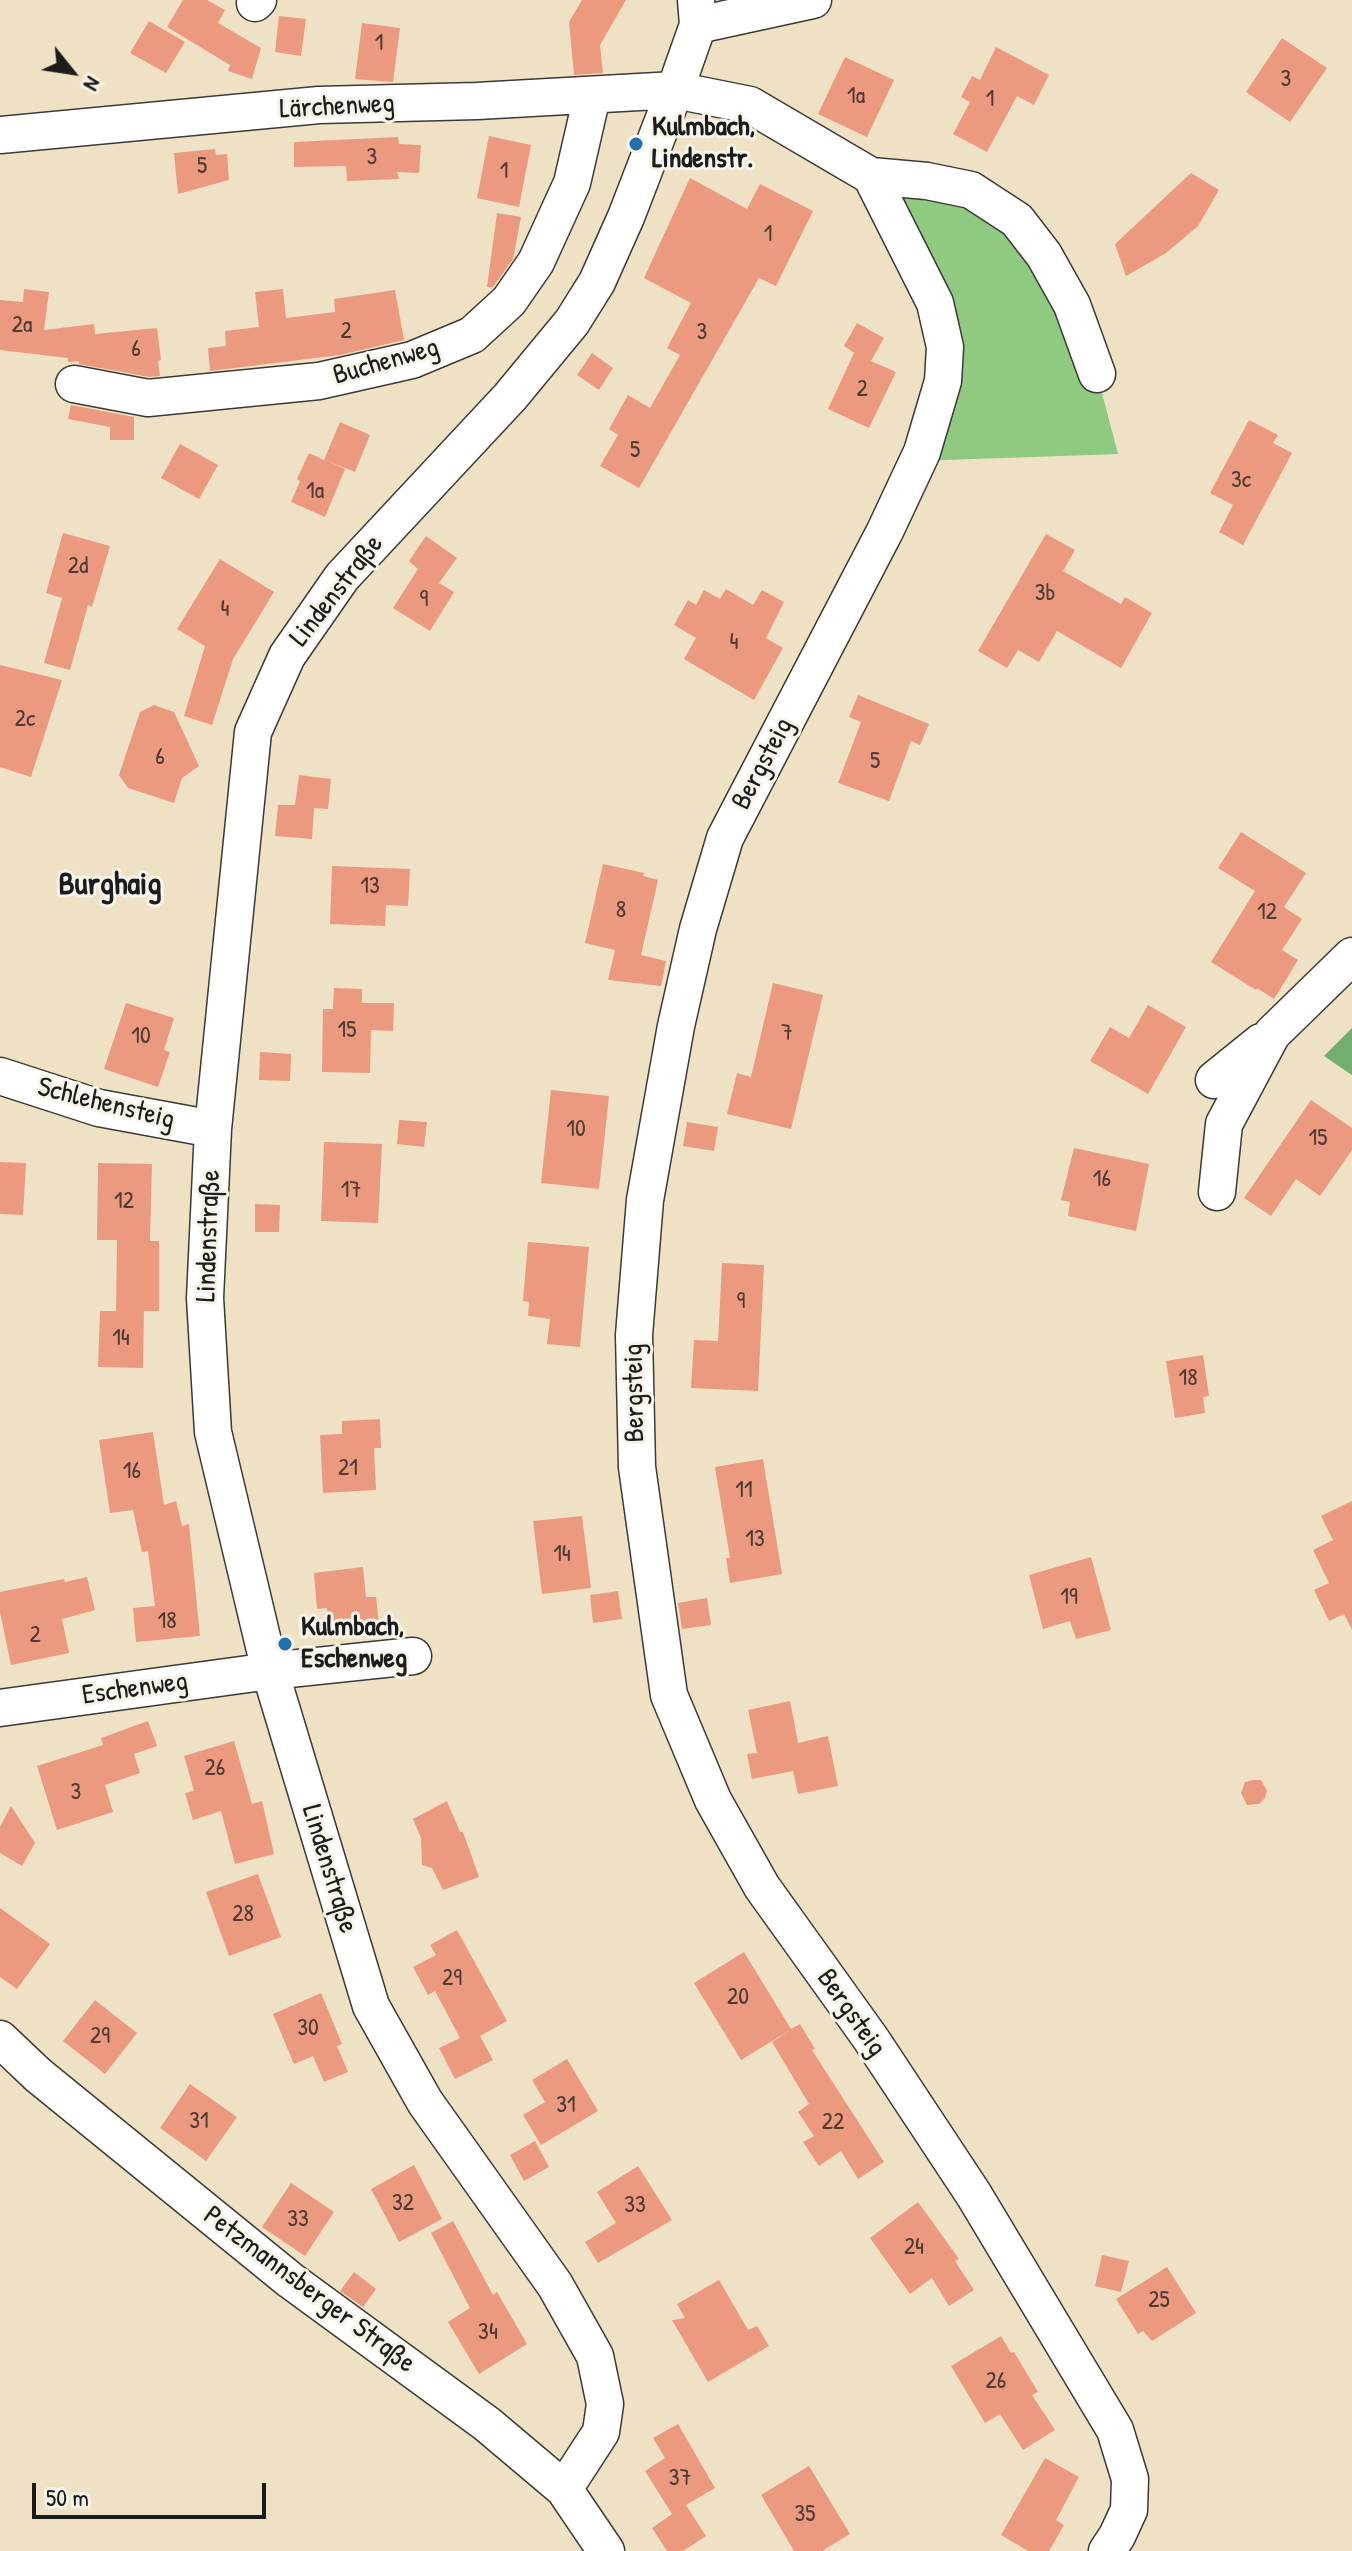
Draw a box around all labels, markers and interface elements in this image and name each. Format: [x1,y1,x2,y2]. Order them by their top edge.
house number: 1 [375,30,383,58]
north arrow [32,32,112,112]
house number: 3 [1281,66,1291,94]
text: N [77,71,109,97]
house number: 1a [847,83,865,111]
house number: 1 [986,86,994,114]
street label: Lärchenweg [279,87,395,127]
place label: Kulmbach, Lindenstr. [652,111,755,177]
marker: Kulmbach, Lindenstr. [627,135,645,153]
house number: 3 [367,144,377,172]
house number: 5 [197,153,207,181]
house number: 1 [500,158,508,186]
house number: 1 [764,221,772,249]
house number: 2a [12,312,32,340]
house number: 2 [340,318,352,346]
house number: 3 [697,319,707,347]
street label: Buchenweg [329,331,443,393]
house number: 6 [131,336,141,364]
house number: 2 [856,376,868,404]
house number: 5 [630,437,640,465]
house number: 3c [1231,467,1251,495]
house number: 1a [306,478,324,506]
street label: Lindenstraße [283,529,391,653]
house number: 2d [68,553,88,581]
house number: 3b [1035,580,1055,608]
house number: 9 [420,586,428,614]
house number: 4 [221,596,229,624]
house number: 4 [730,629,738,657]
house number: 2c [15,706,35,734]
street label: Bergsteig [725,712,801,816]
house number: 6 [155,744,165,772]
house number: 5 [870,748,880,776]
district label: Burghaig [59,866,161,904]
house number: 13 [360,873,380,901]
house number: 8 [616,897,626,925]
house number: 12 [1257,899,1277,927]
house number: 15 [338,1017,356,1045]
house number: 7 [781,1020,793,1048]
house number: 10 [131,1023,151,1051]
street label: Schlehensteig [34,1071,178,1137]
house number: 10 [566,1116,586,1144]
house number: 15 [1309,1125,1327,1153]
house number: 16 [1093,1166,1111,1194]
street label: Lindenstraße [190,1169,228,1303]
house number: 17 [341,1177,361,1205]
house number: 12 [114,1188,134,1216]
house number: 9 [737,1288,745,1316]
house number: 14 [112,1325,130,1353]
street label: Bergsteig [617,1343,653,1443]
house number: 18 [1178,1365,1198,1393]
house number: 21 [338,1455,358,1483]
house number: 16 [123,1458,141,1486]
house number: 11 [735,1477,753,1505]
house number: 13 [745,1526,765,1554]
house number: 14 [553,1541,571,1569]
house number: 19 [1060,1584,1078,1612]
house number: 18 [157,1608,177,1636]
place label: Kulmbach, Eschenweg [301,1611,407,1677]
house number: 2 [29,1622,41,1650]
marker: Kulmbach, Eschenweg [276,1635,294,1653]
street label: Eschenweg [80,1665,190,1713]
house number: 26 [205,1755,225,1783]
house number: 3 [71,1779,81,1807]
street label: Lindenstraße [294,1801,364,1937]
house number: 28 [232,1901,254,1929]
street label: Bergsteig [809,1963,893,2063]
house number: 29 [442,1965,462,1993]
house number: 20 [727,1984,749,2012]
house number: 30 [297,2015,319,2043]
house number: 29 [90,2023,110,2051]
house number: 31 [556,2092,576,2120]
house number: 31 [189,2108,209,2136]
house number: 22 [822,2109,844,2137]
house number: 32 [392,2190,414,2218]
house number: 33 [624,2192,646,2220]
street label: Petzmannsberger Straße [196,2199,422,2381]
house number: 33 [287,2206,309,2234]
house number: 24 [904,2234,924,2262]
house number: 25 [1148,2287,1170,2315]
house number: 34 [478,2319,498,2347]
house number: 26 [986,2368,1006,2396]
house number: 37 [669,2465,691,2493]
scale bar [36,2467,270,2517]
text: 50 m [46,2481,89,2513]
house number: 35 [795,2501,815,2529]

